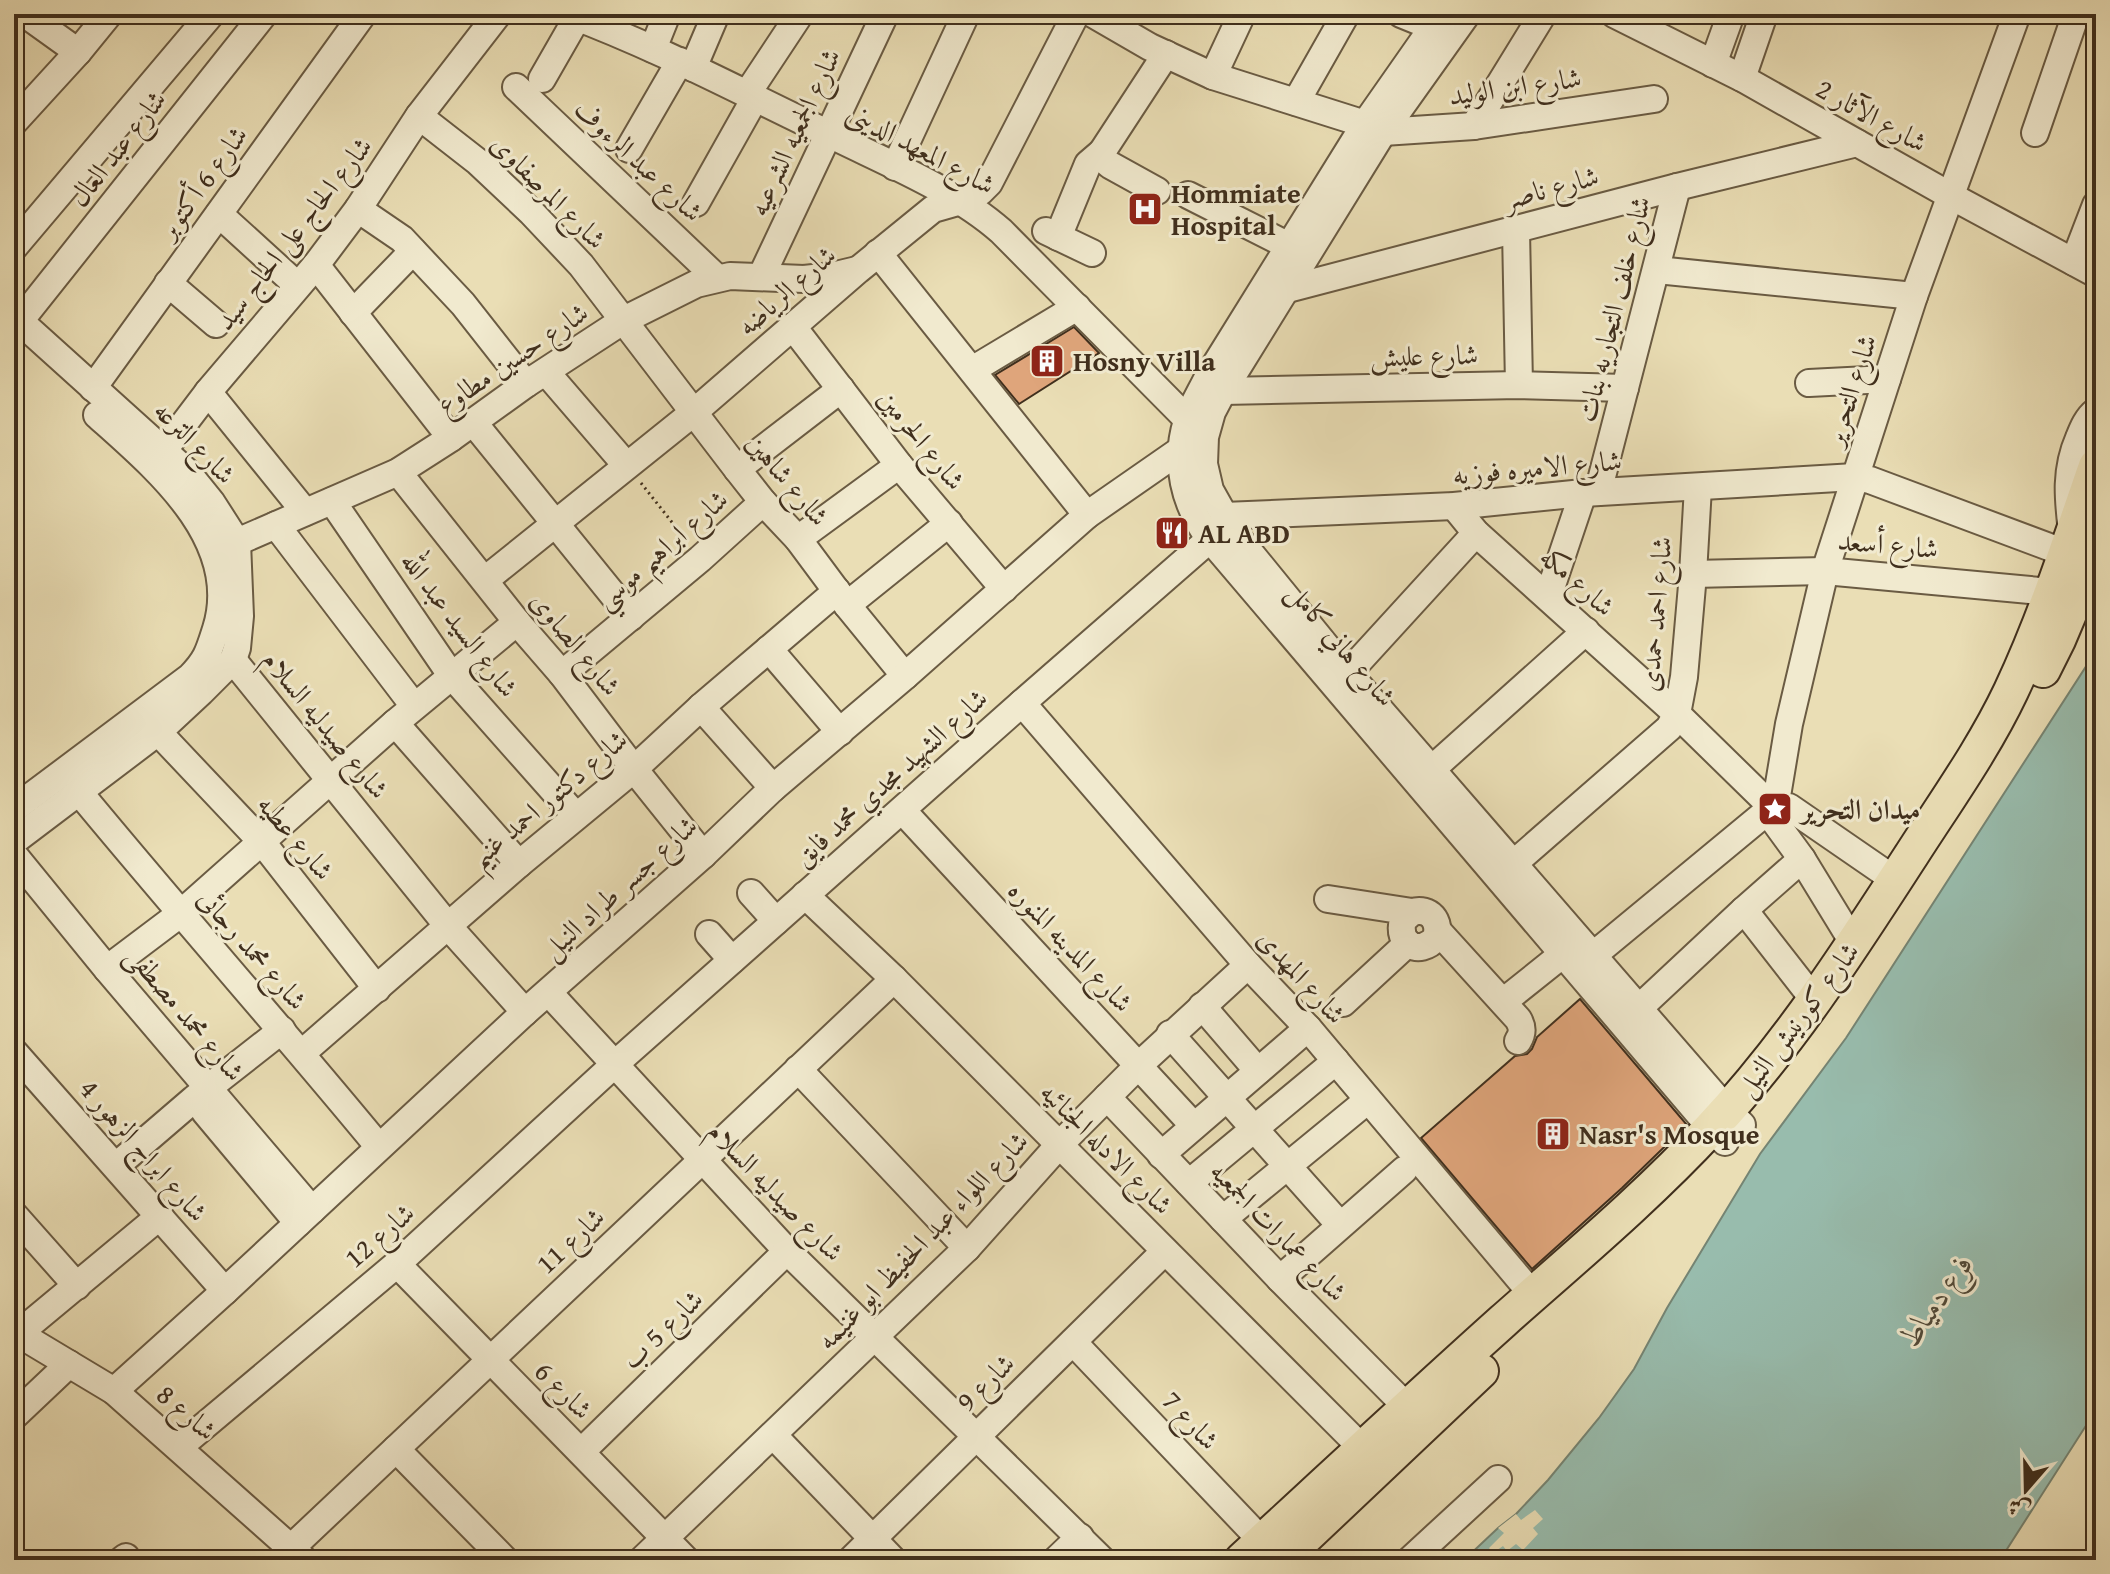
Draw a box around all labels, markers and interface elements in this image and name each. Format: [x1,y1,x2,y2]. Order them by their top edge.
street label: شارع الجمعيه الشرعيه [737,41,854,224]
street label: شارع ابن الوليد [1446,56,1584,119]
street label: شارع الآثار 2 [1807,67,1935,165]
street label: شارع عبد العال [58,80,179,217]
street label: شارع عبد الرءوف [563,89,713,233]
street label: شارع المعهد الدينى [838,91,1003,208]
street label: شارع 6 أكتوبر [145,116,260,252]
street label: شارع المرصفاوى [479,123,617,261]
street label: شارع الحاج على الحاج سيد [204,127,386,342]
street label: شارع ناصر [1496,154,1604,224]
place label: Hommiate Hospital [1171,172,1301,245]
hospital icon: Hommiate Hospital [1126,190,1164,228]
street label: شارع خلف التجاريه بنات [1565,192,1664,427]
street label: شارع الرياضه [727,235,847,348]
street label: شارع حسين مطاوع [427,292,598,427]
street label: شارع التحرير [1811,329,1891,455]
street label: شارع عليش [1370,333,1479,380]
place label: Hosny Villa [1073,340,1216,381]
building icon: Hosny Villa [1028,342,1066,380]
street label: شارع الحرمين [865,379,976,501]
street label: شارع الترعه [142,390,246,496]
street label: شارع شاهين [734,423,840,537]
street label: شارع الاميره فوزيه [1450,439,1624,498]
street label: شارع ابراهيم موسي [585,479,742,624]
place label: AL ABD [1198,512,1290,553]
restaurant icon: AL ABD [1153,514,1191,552]
street label: شارع أسعد [1836,519,1940,572]
street label: شارع احمد حمدى [1627,535,1686,694]
street label: شارع مكه [1529,536,1625,628]
street label: شارع السيد عبد الله [388,542,529,708]
street label: شارع هاني كامل [1275,573,1407,717]
street label: شارع الصاوى [518,581,632,707]
street label: شارع صيدليه السلام [249,640,400,810]
street label: شارع الشهيد مجدي محمد فايق [783,678,999,878]
street label: شارع دكتور احمد غنيم [459,719,641,882]
street label: شارع عطيه [245,785,345,891]
place label: ميدان التحرير [1798,788,1921,829]
place icon: ميدان التحرير [1756,790,1794,828]
street label: شارع جسر طراد النيل [531,805,709,971]
street label: شارع المدينه المنوره [996,870,1144,1024]
street label: شارع محمد رجائى [186,879,318,1021]
street label: شارع المهدى [1245,919,1357,1035]
street label: شارع كورنيش النيل [1725,933,1872,1107]
street label: شارع محمد مصطفى [114,936,256,1092]
street label: شارع ابراج الزهور 4 [66,1069,218,1234]
street label: شارع الادله الجنائيه [1029,1072,1183,1226]
street label: شارع صيدليه السلام [695,1111,854,1274]
place label: Nasr's Mosque [1579,1113,1759,1154]
building icon: Nasr's Mosque [1534,1115,1572,1153]
street label: شارع اللواء عبد الحفيظ ابو غنيمه [806,1121,1040,1361]
street label: شارع عمارات الجمعيه [1198,1151,1357,1313]
street label: شارع 12 [334,1192,426,1280]
street label: شارع 11 [526,1197,616,1285]
water label: فرع دمياط [1887,1244,1986,1357]
street label: شارع 5 ب [611,1279,715,1381]
street label: شارع 9 [946,1343,1026,1423]
street label: شارع 6 [523,1351,603,1431]
street label: شارع 8 [145,1374,227,1453]
street label: شارع 7 [1150,1381,1230,1461]
north arrow [1986,1450,2066,1530]
text: ش [2003,1490,2035,1528]

